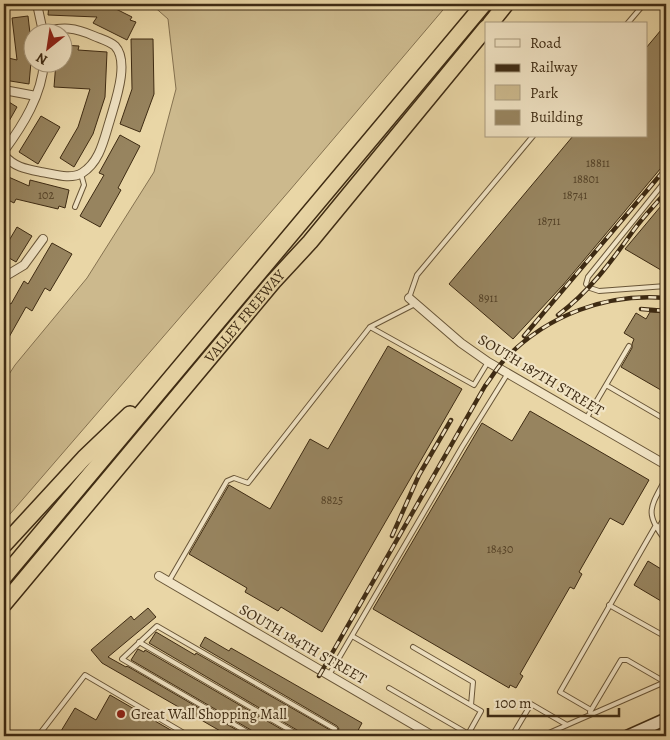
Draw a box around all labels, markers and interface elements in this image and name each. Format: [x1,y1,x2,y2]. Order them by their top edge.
north arrow [22,22,72,72]
legend [485,22,648,138]
text: Road [530,33,562,53]
text: N [33,48,51,70]
text: Railway [530,57,578,77]
text: Park [530,83,559,103]
text: Building [530,107,583,127]
house number: 18811 [586,155,610,171]
house number: 18801 [573,171,599,187]
house number: 102 [38,187,54,203]
house number: 18741 [563,187,587,203]
house number: 18711 [537,213,561,229]
street label: VALLEY FREEWAY [199,265,290,368]
house number: 8911 [478,290,498,306]
street label: SOUTH 187TH STREET [474,329,608,421]
house number: 8825 [321,492,343,508]
house number: 18430 [487,541,513,557]
street label: SOUTH 184TH STREET [236,599,371,689]
scale bar [488,685,619,717]
text: 100 m [495,693,532,713]
place label: Great Wall Shopping Mall [131,704,287,724]
marker: Great Wall Shopping Mall [115,708,127,720]

